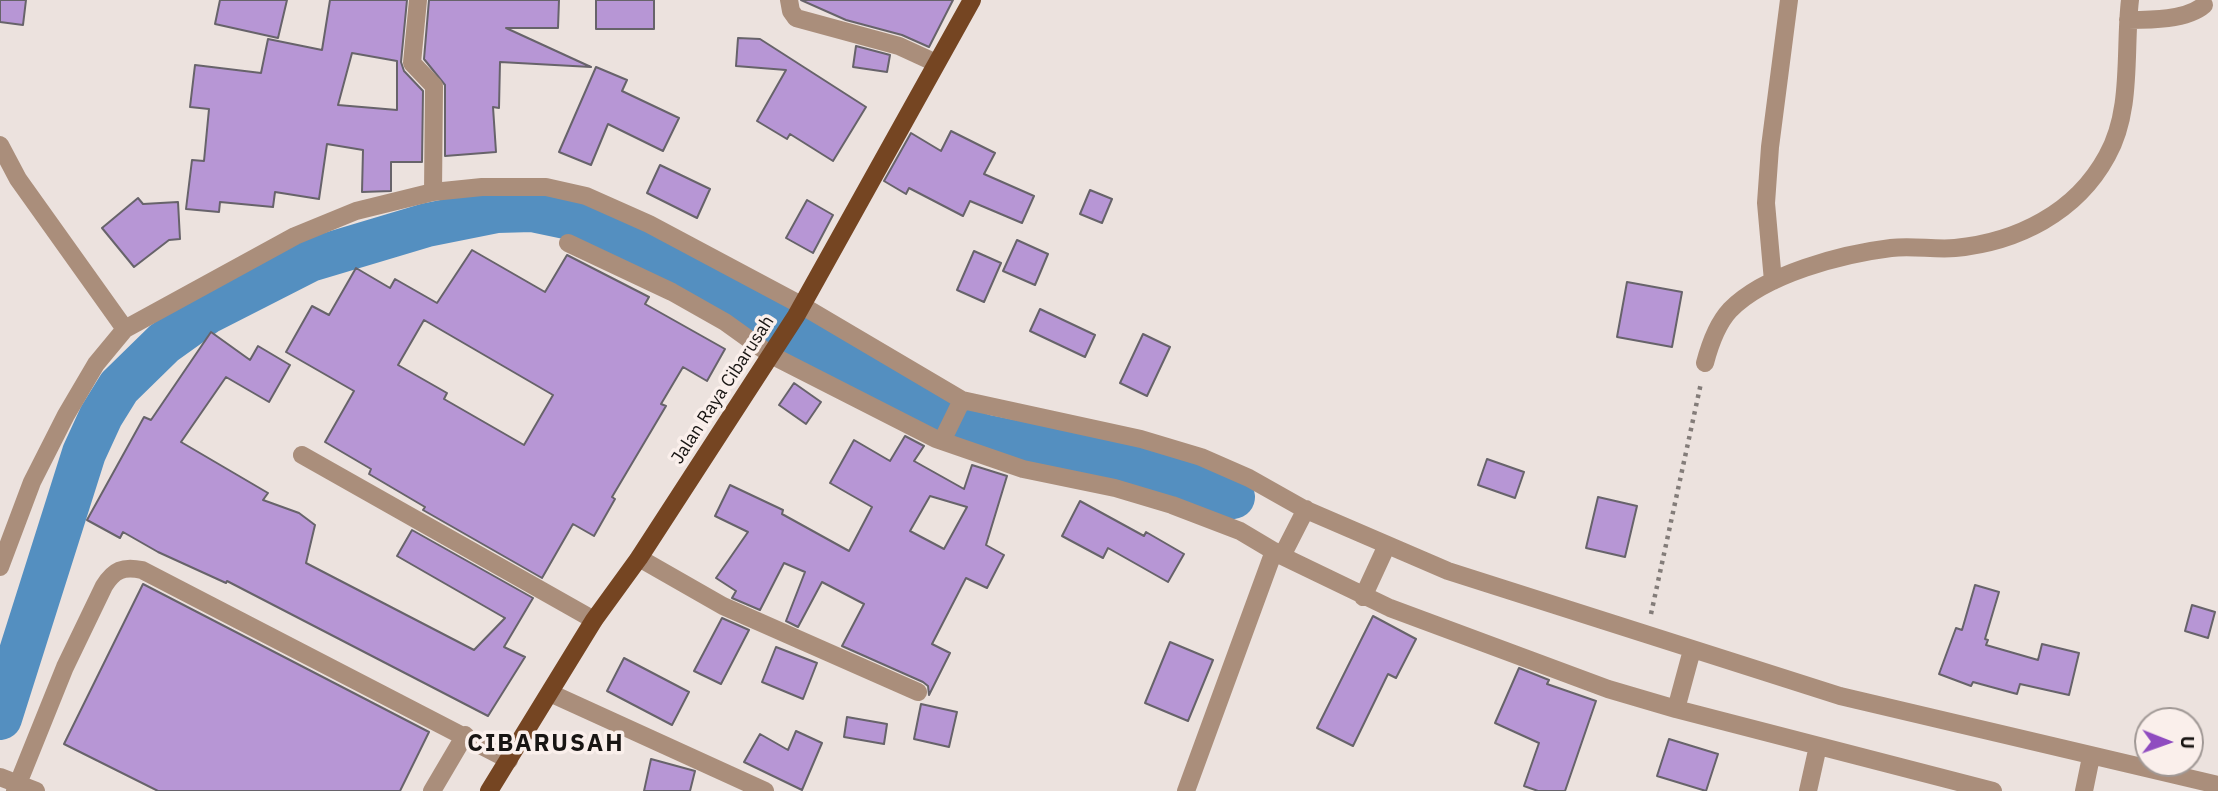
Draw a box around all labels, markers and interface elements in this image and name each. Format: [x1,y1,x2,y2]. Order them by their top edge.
street label: Jalan Raya Cibarusah [667,312,779,468]
north arrow [2134,707,2204,777]
district label: CIBARUSAH [468,730,624,758]
text: U [2176,736,2200,749]

